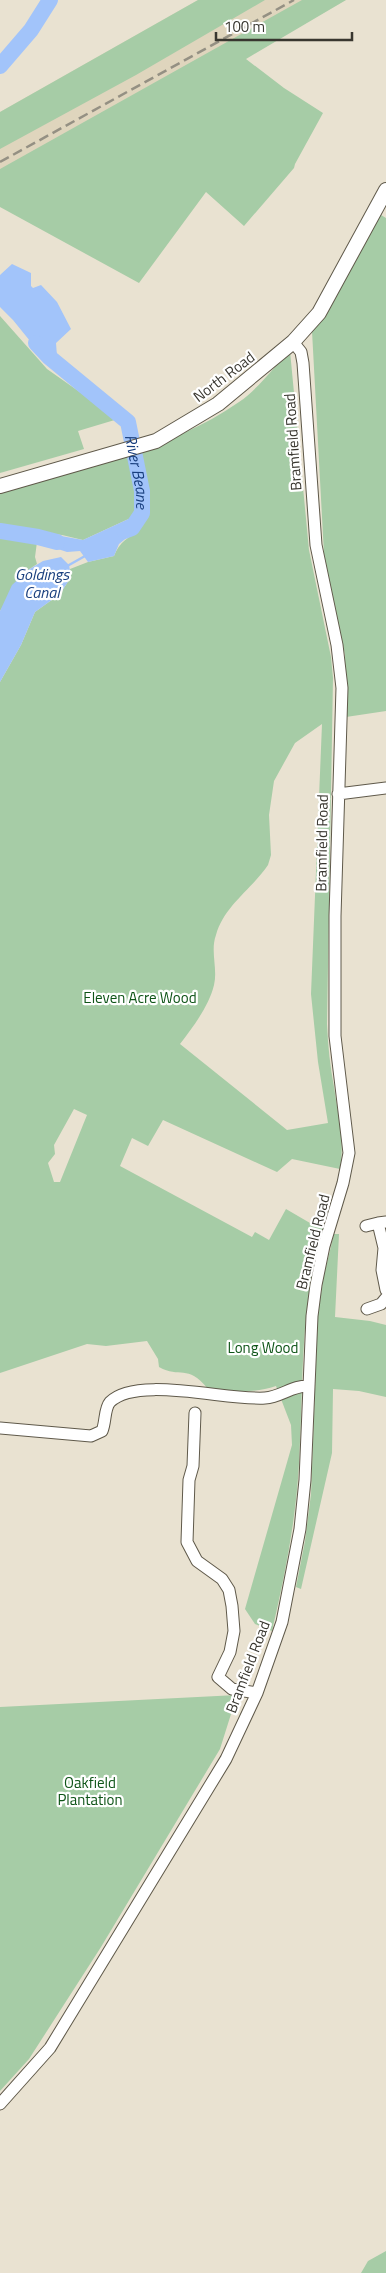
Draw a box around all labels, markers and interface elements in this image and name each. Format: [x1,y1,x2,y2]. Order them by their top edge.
scale bar [216,10,352,42]
text: 100 m [224,15,265,38]
street label: North Road [188,346,259,408]
street label: Bramfield Road [278,393,307,491]
water label: River Beane [119,432,154,510]
water label: Goldings Canal [15,562,70,604]
street label: Bramfield Road [309,794,334,892]
park label: Eleven Acre Wood [83,986,197,1009]
street label: Bramfield Road [290,1192,335,1292]
park label: Long Wood [228,1336,298,1359]
street label: Bramfield Road [219,1617,276,1716]
park label: Oakfield Plantation [57,1771,123,1811]

